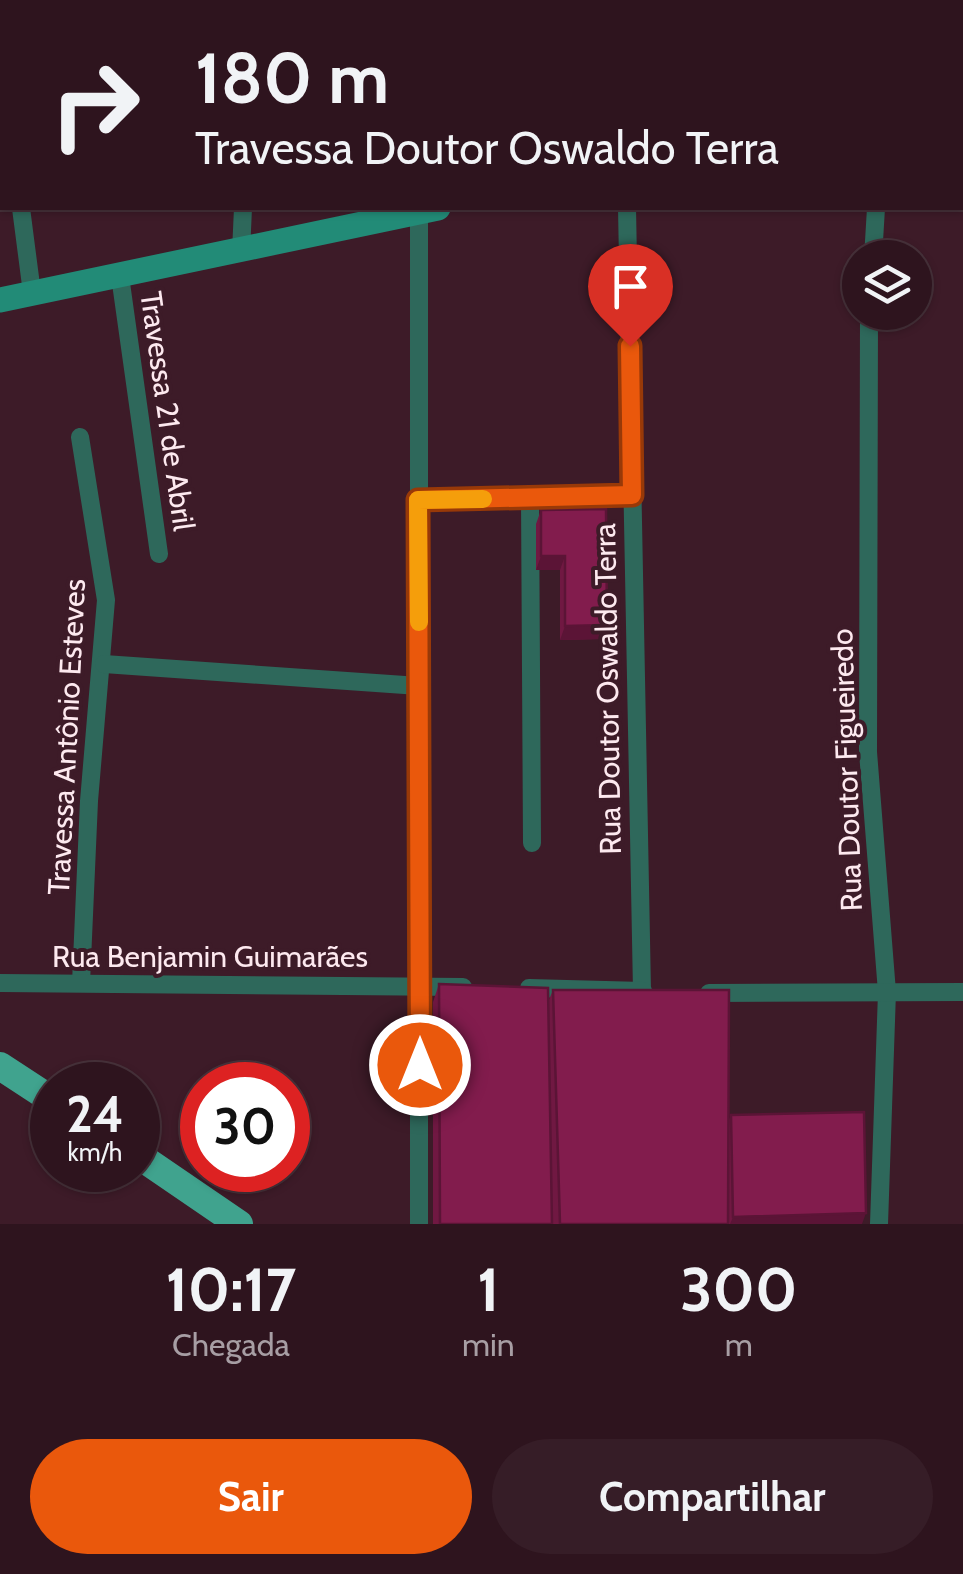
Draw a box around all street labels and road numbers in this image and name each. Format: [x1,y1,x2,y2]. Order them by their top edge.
street label: Travessa 21 de Abril [132,289,203,533]
street label: Rua Doutor Oswaldo Terra [586,522,629,855]
street label: Travessa Antônio Esteves [40,578,93,896]
street label: Rua Doutor Figueiredo [823,628,870,912]
street label: Rua Benjamin Guimarães [52,938,368,975]

